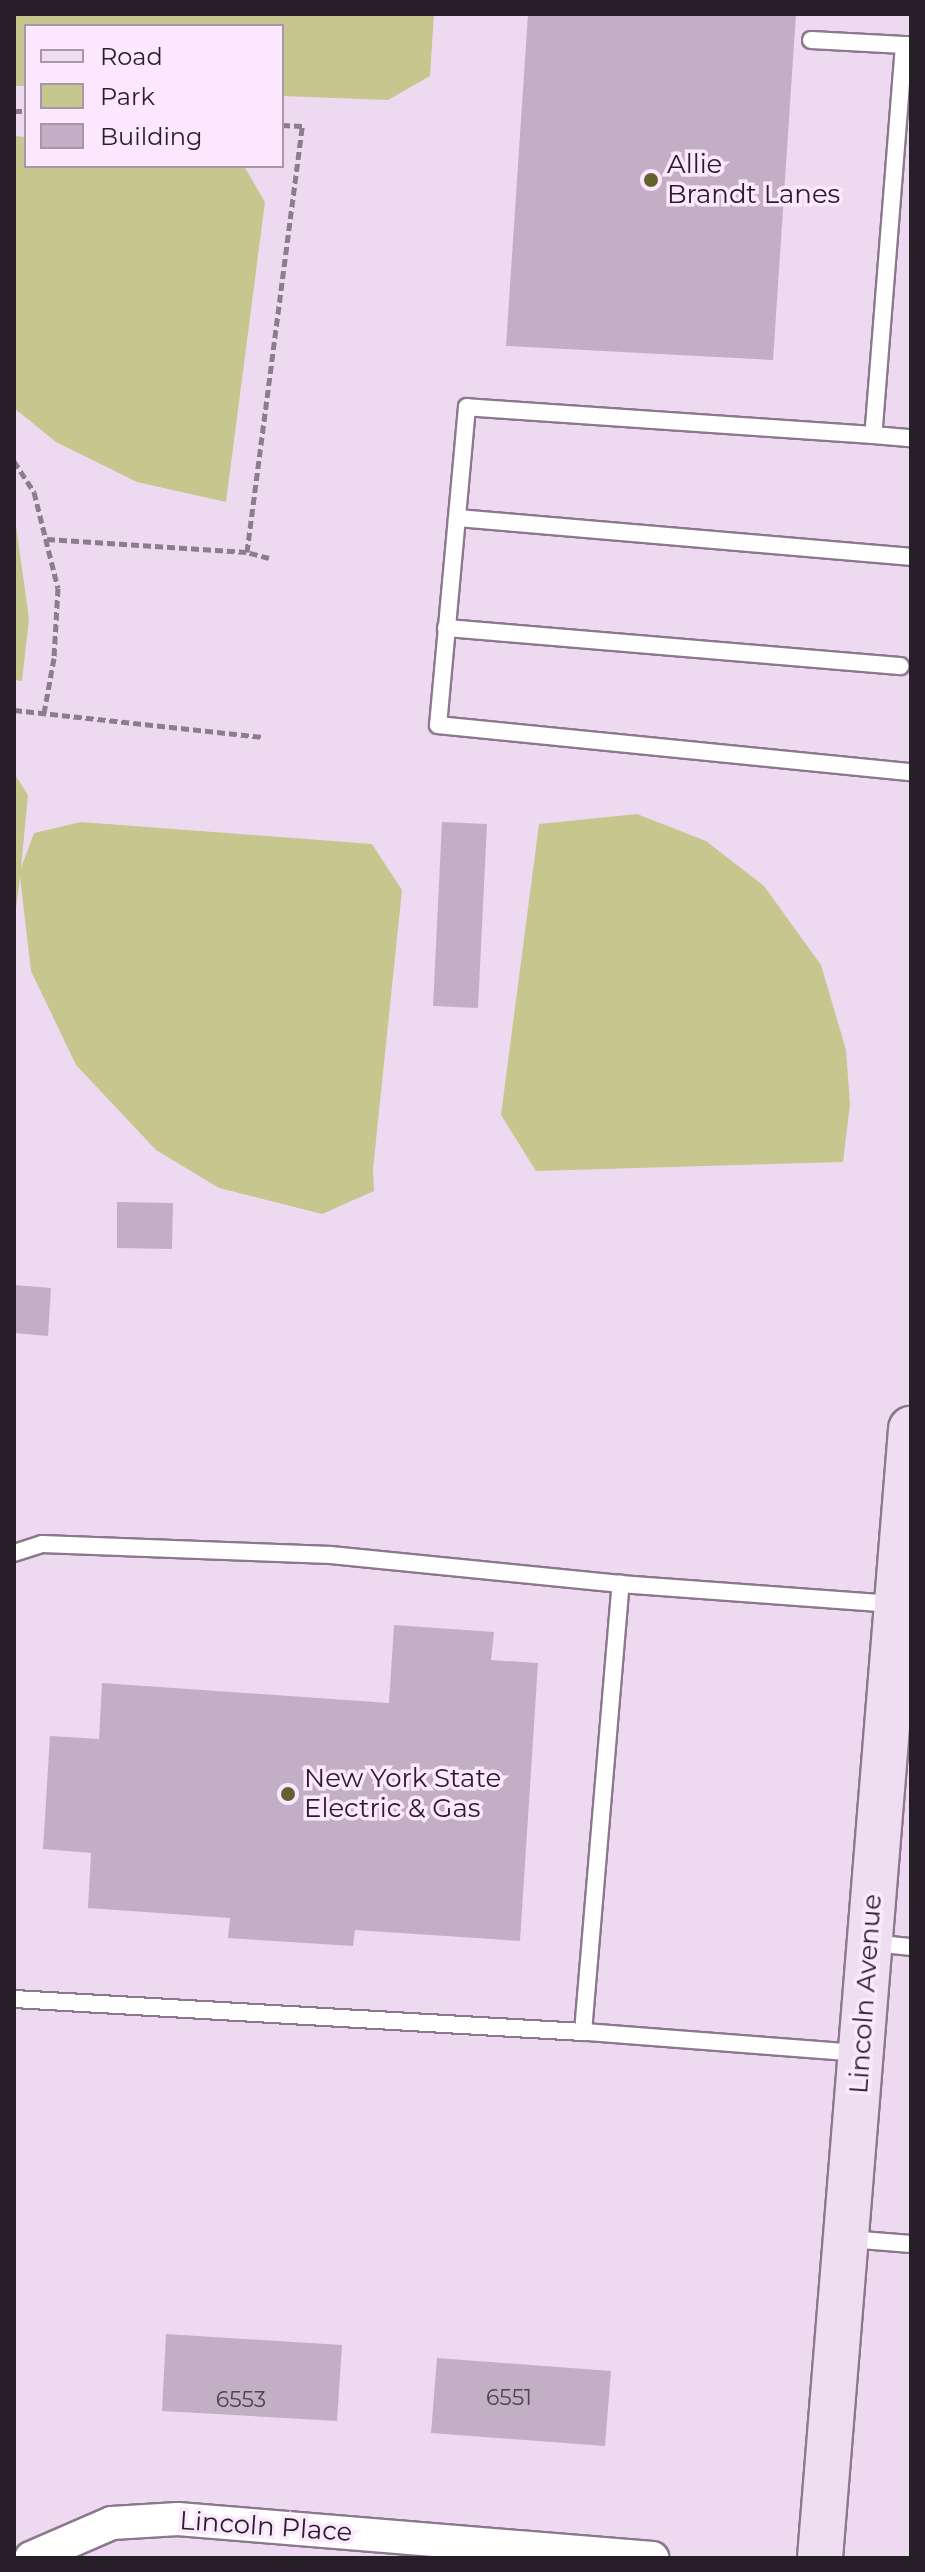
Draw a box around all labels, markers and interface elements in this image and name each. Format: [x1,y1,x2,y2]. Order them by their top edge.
legend [24,24,284,168]
text: Road [100,42,163,71]
text: Park [100,82,155,111]
text: Building [100,122,203,151]
place label: Allie Brandt Lanes [667,149,840,210]
marker: Allie Brandt Lanes [642,171,660,189]
place label: New York State Electric & Gas [304,1763,501,1824]
marker: New York State Electric & Gas [279,1785,297,1803]
street label: Lincoln Avenue [843,1893,889,2095]
house number: 6551 [486,2385,532,2411]
house number: 6553 [216,2387,266,2413]
street label: Lincoln Place [179,2505,353,2549]

